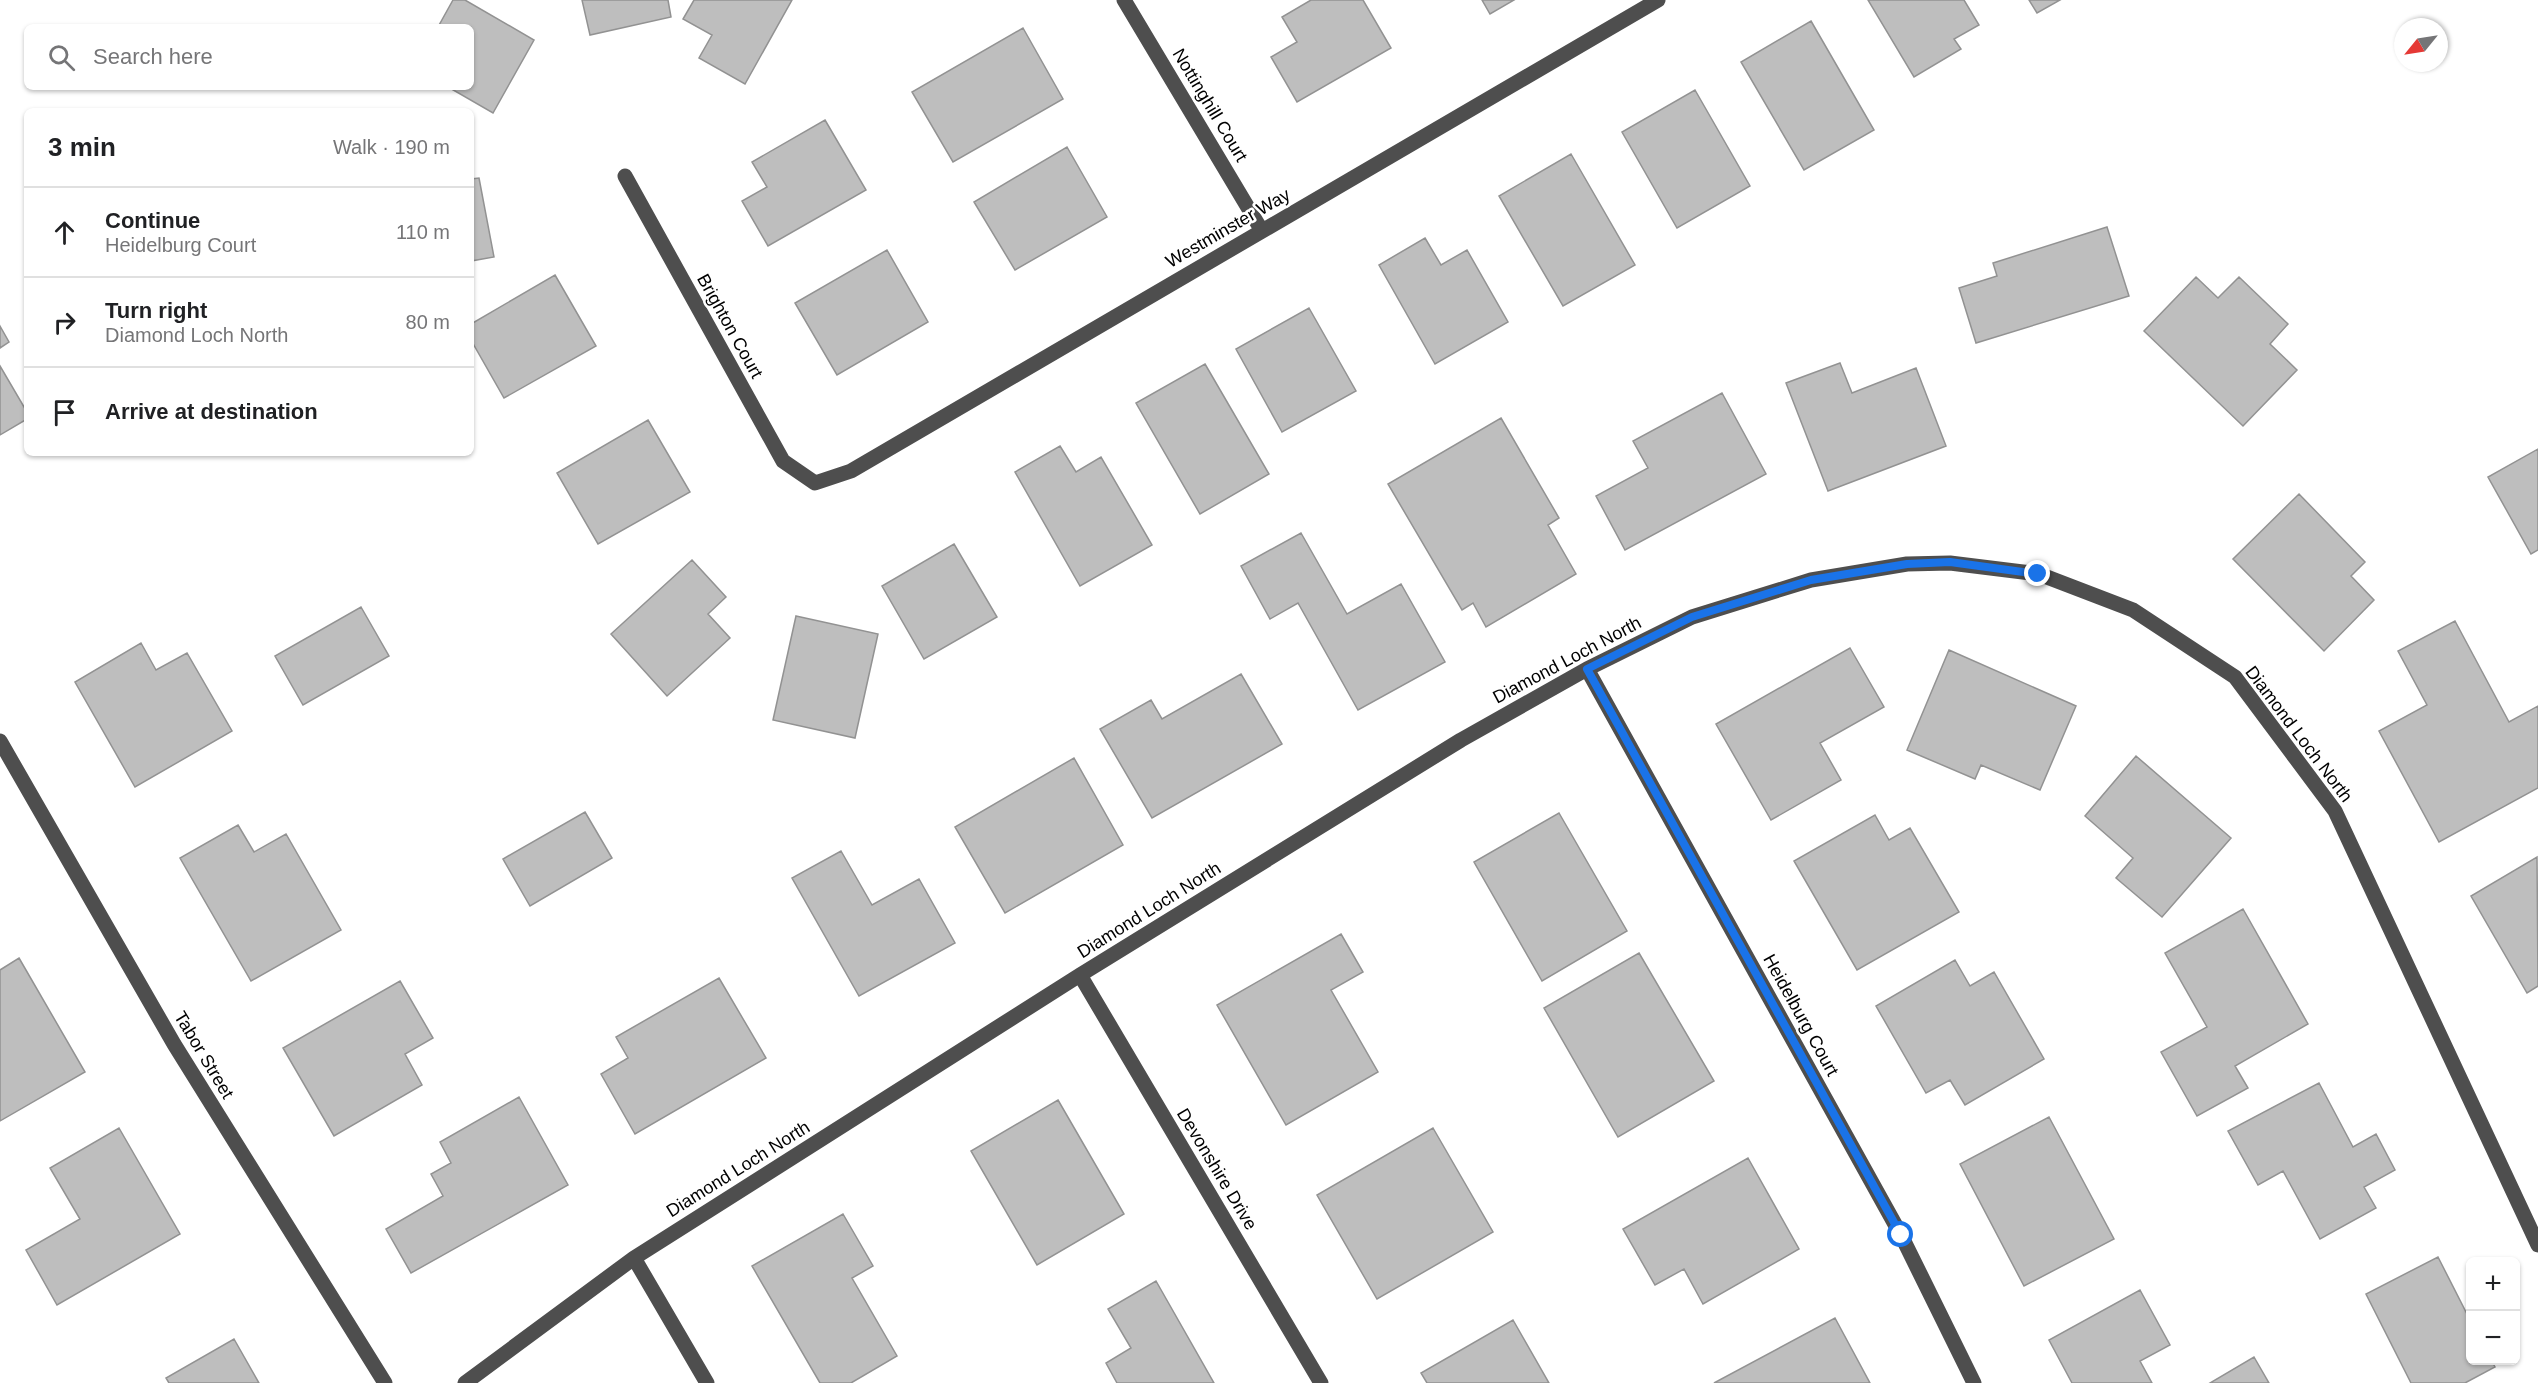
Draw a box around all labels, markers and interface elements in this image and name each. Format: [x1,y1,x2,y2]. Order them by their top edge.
north arrow [2394,18,2448,72]
search box [24,24,474,90]
icon: search [45,41,78,74]
text: Search here [93,44,213,69]
street label: Nottinghill Court [1168,45,1252,165]
text: 3 min [48,132,116,162]
text: Walk · 190 m [333,136,450,158]
street label: Westminster Way [1162,184,1294,272]
text: Continue [105,208,200,233]
icon: ahead [48,216,81,249]
text: 110 m [396,221,450,243]
text: Heidelburg Court [105,234,256,256]
street label: Brighton Court [693,270,767,382]
text: Turn right [105,298,207,323]
icon: right [48,306,81,339]
text: 80 m [406,311,450,333]
text: Diamond Loch North [105,324,288,346]
icon: arrive [48,396,81,429]
text: Arrive at destination [105,399,318,424]
route end [2024,560,2050,586]
street label: Diamond Loch North [1489,612,1645,708]
street label: Diamond Loch North [2241,662,2357,806]
street label: Diamond Loch North [1074,858,1224,962]
street label: Heidelburg Court [1759,951,1843,1079]
street label: Tabor Street [170,1008,238,1102]
street label: Devonshire Drive [1173,1105,1261,1233]
street label: Diamond Loch North [663,1117,813,1221]
route start [1887,1221,1913,1247]
map controls [2466,1257,2520,1365]
button: + [2466,1257,2520,1311]
button: − [2466,1311,2520,1365]

